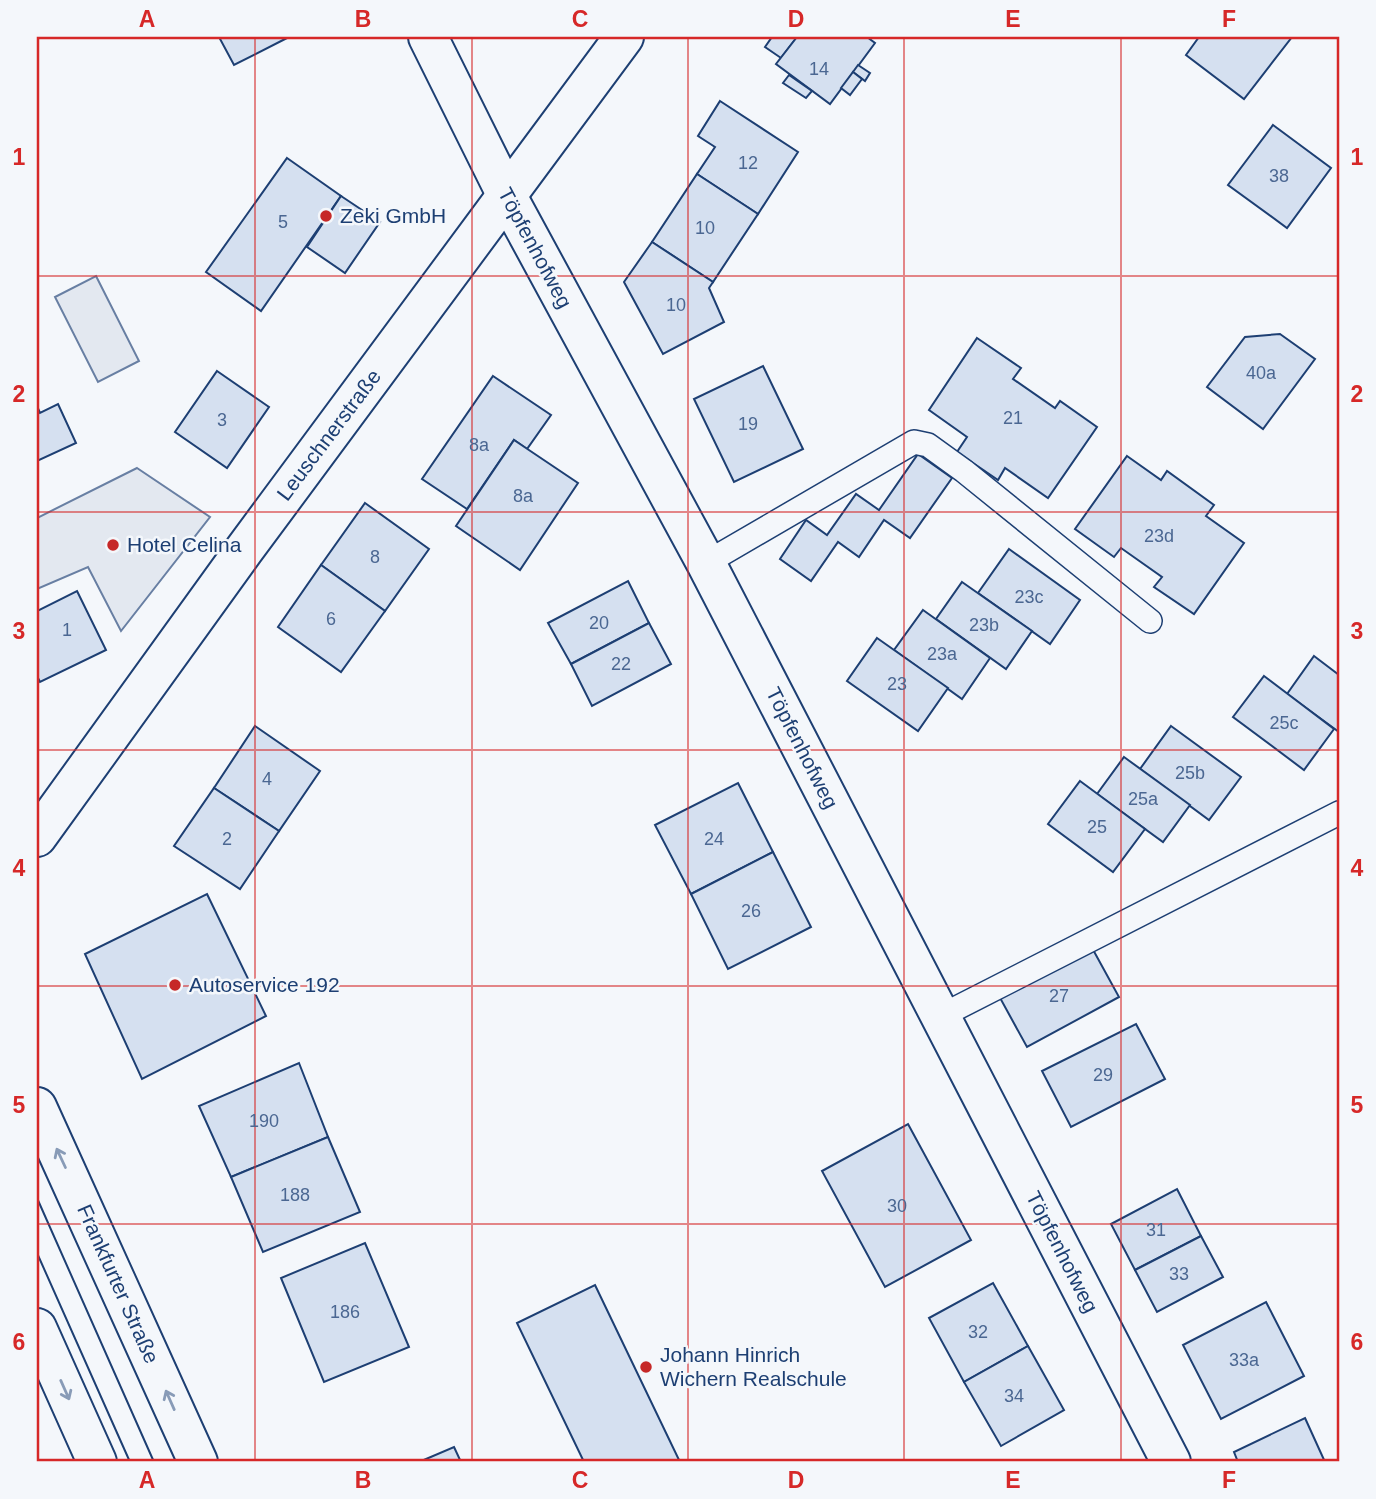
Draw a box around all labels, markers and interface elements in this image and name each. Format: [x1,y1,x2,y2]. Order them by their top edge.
text: A [139,6,155,32]
text: B [355,6,371,32]
text: C [572,6,588,32]
text: D [788,6,804,32]
text: E [1005,6,1021,32]
text: F [1222,6,1236,32]
house number: 14 [809,59,829,79]
text: 1 [13,144,26,170]
text: 1 [1351,144,1364,170]
house number: 12 [738,153,758,173]
house number: 38 [1269,166,1289,186]
street label: Töpfenhofweg [494,184,577,312]
place label: Zeki GmbH [340,204,446,227]
marker: Zeki GmbH [318,208,334,224]
house number: 5 [278,212,288,232]
house number: 10 [695,218,715,238]
house number: 10 [666,295,686,315]
house number: 40a [1246,363,1277,383]
street label: Leuschnerstraße [272,365,385,505]
text: 2 [13,381,25,407]
text: 2 [1351,381,1363,407]
house number: 21 [1003,408,1023,428]
house number: 3 [217,410,227,430]
house number: 19 [738,414,758,434]
house number: 8a [469,435,490,455]
house number: 8a [513,486,534,506]
house number: 23d [1144,526,1174,546]
place label: Hotel Celina [127,533,242,556]
marker: Hotel Celina [105,537,121,553]
house number: 8 [370,547,380,567]
house number: 23c [1014,587,1044,607]
house number: 6 [326,609,336,629]
house number: 20 [589,613,609,633]
house number: 23b [969,615,999,635]
text: 3 [13,618,25,644]
text: 3 [1351,618,1363,644]
house number: 1 [62,620,72,640]
house number: 23a [927,644,958,664]
house number: 22 [611,654,631,674]
house number: 23 [887,674,907,694]
street label: Töpfenhofweg [762,683,843,812]
house number: 25c [1269,713,1299,733]
house number: 25b [1175,763,1205,783]
house number: 4 [262,769,272,789]
house number: 25a [1128,789,1159,809]
house number: 25 [1087,817,1107,837]
house number: 2 [222,829,232,849]
house number: 24 [704,829,724,849]
text: 4 [13,855,26,881]
text: 4 [1351,855,1364,881]
house number: 26 [741,901,761,921]
place label: Autoservice 192 [189,973,340,996]
marker: Autoservice 192 [167,977,183,993]
house number: 27 [1049,986,1069,1006]
house number: 29 [1093,1065,1113,1085]
text: 5 [13,1092,26,1118]
text: 5 [1351,1092,1364,1118]
house number: 190 [249,1111,279,1131]
one-way arrow [53,1148,67,1169]
house number: 188 [280,1185,310,1205]
street label: Töpfenhofweg [1022,1187,1103,1316]
house number: 30 [887,1196,907,1216]
street label: Frankfurter Straße [73,1201,164,1367]
house number: 31 [1146,1220,1166,1240]
house number: 33 [1169,1264,1189,1284]
house number: 186 [330,1302,360,1322]
house number: 32 [968,1322,988,1342]
text: 6 [13,1329,25,1355]
text: 6 [1351,1329,1363,1355]
place label: Johann Hinrich Wichern Realschule [660,1343,847,1390]
house number: 33a [1229,1350,1260,1370]
marker: Johann Hinrich Wichern Realschule [638,1359,654,1375]
one-way arrow [59,1379,72,1400]
house number: 34 [1004,1386,1024,1406]
one-way arrow [163,1390,176,1411]
text: A [139,1467,155,1493]
text: B [355,1467,371,1493]
text: C [572,1467,588,1493]
text: D [788,1467,804,1493]
text: E [1005,1467,1021,1493]
text: F [1222,1467,1236,1493]

